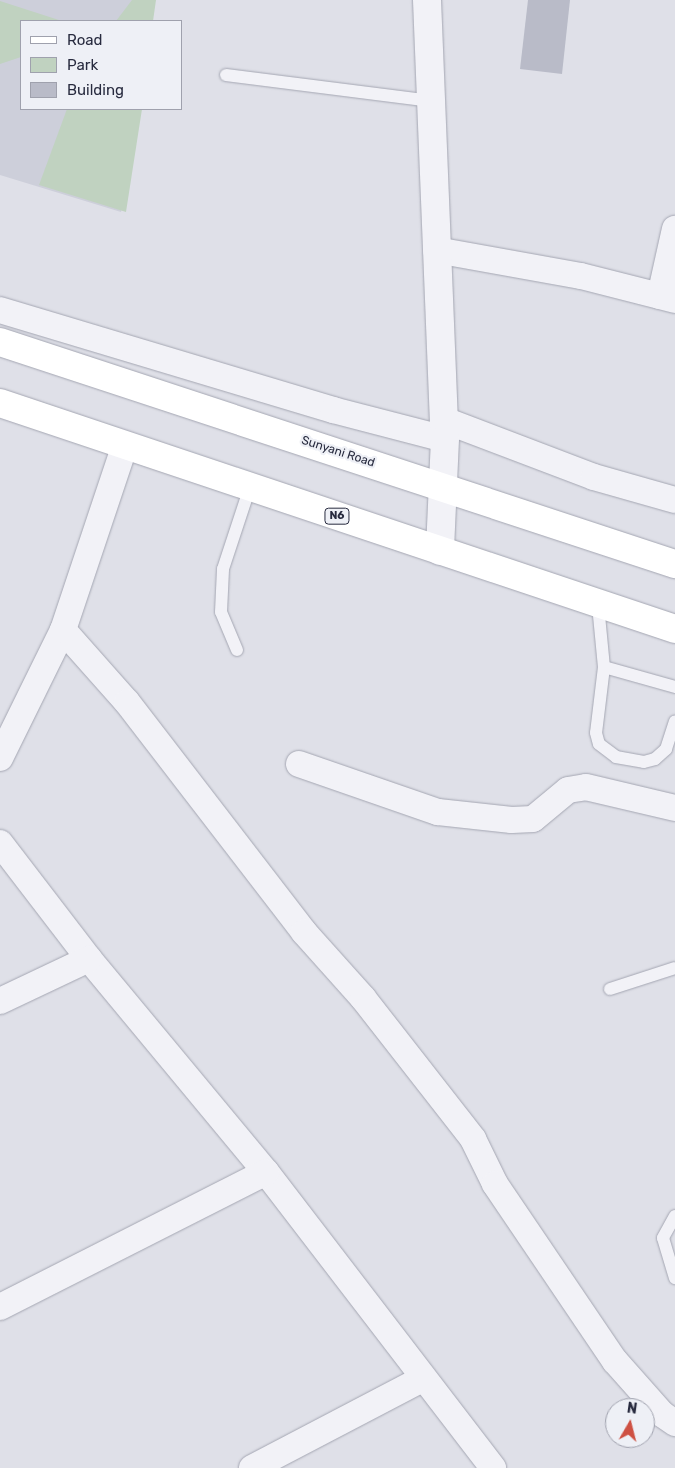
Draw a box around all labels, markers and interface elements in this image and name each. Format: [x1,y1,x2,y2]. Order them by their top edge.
legend [20,20,182,110]
text: Road [67,31,103,49]
text: Park [67,56,98,74]
text: Building [67,81,124,99]
street label: Sunyani Road [299,433,377,471]
road number: N6 [323,508,351,524]
north arrow [605,1398,655,1448]
text: N [626,1400,638,1418]

